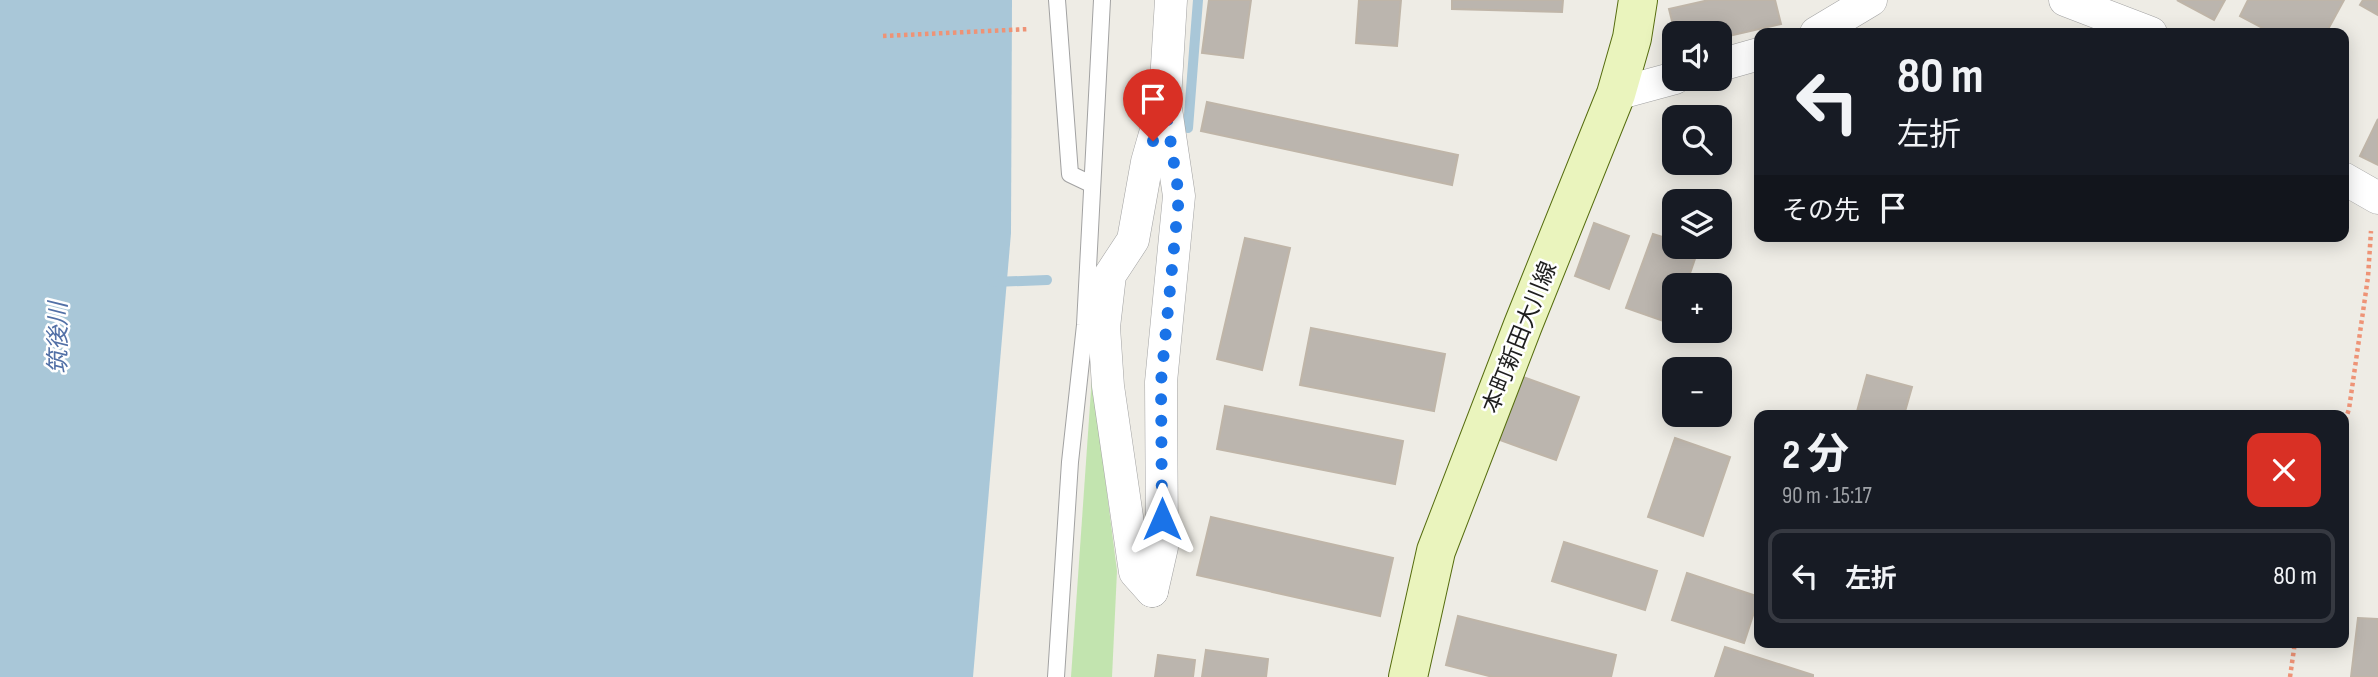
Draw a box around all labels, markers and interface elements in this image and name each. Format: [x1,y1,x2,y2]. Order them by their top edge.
map controls [1662,21,1732,427]
button: sound [1662,21,1732,91]
text: 80 m [1897,48,1984,107]
icon: left [1782,56,1873,147]
pin [1123,69,1183,141]
icon: arrive [1134,80,1172,118]
button: search [1662,105,1732,175]
text: 左折 [1897,116,1961,155]
button: layers [1662,189,1732,259]
icon: arrive [1874,189,1912,227]
text: その先 [1782,196,1860,227]
street label: 本町新田大川線 [1477,257,1563,417]
button: + [1662,273,1732,343]
water label: 筑後川 [44,299,73,374]
button: − [1662,357,1732,427]
text: 2 分 [1782,430,1849,481]
button: close [2247,433,2321,507]
position arrow [1125,482,1199,556]
text: 90 m · 15:17 [1782,482,1872,510]
icon: left [1786,557,1824,595]
text: 80 m [2273,561,2317,592]
text: 左折 [1845,564,1897,595]

